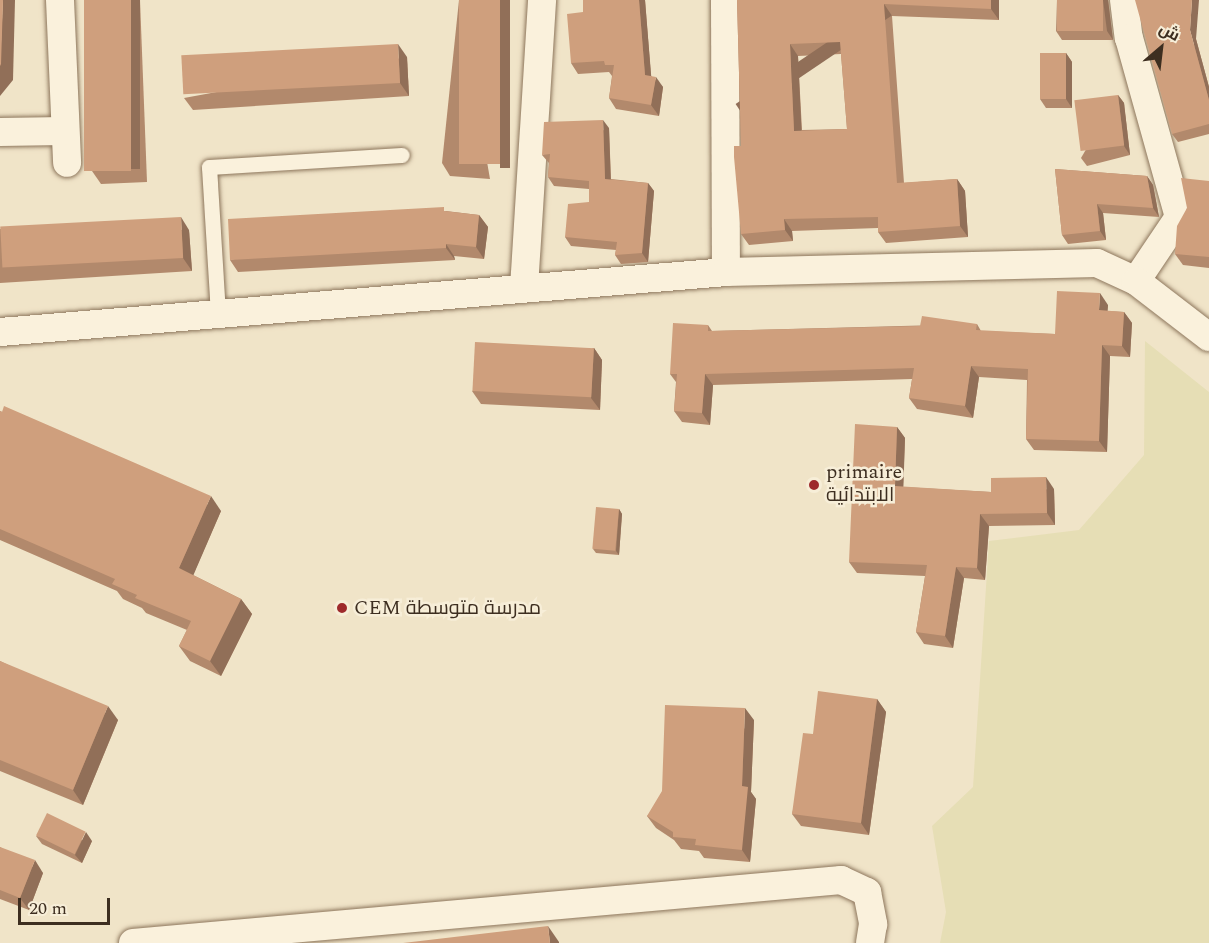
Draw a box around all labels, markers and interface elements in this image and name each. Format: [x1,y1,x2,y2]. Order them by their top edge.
text: ش [1155,17,1184,48]
north arrow [1131,18,1191,78]
place label: primaire الابتدائية [826,461,902,508]
marker: primaire الابتدائية [807,478,821,492]
place label: CEM مدرسة متوسطة [354,596,541,620]
marker: CEM مدرسة متوسطة [335,601,349,615]
scale bar [21,886,112,924]
text: 20 m [29,895,67,922]

